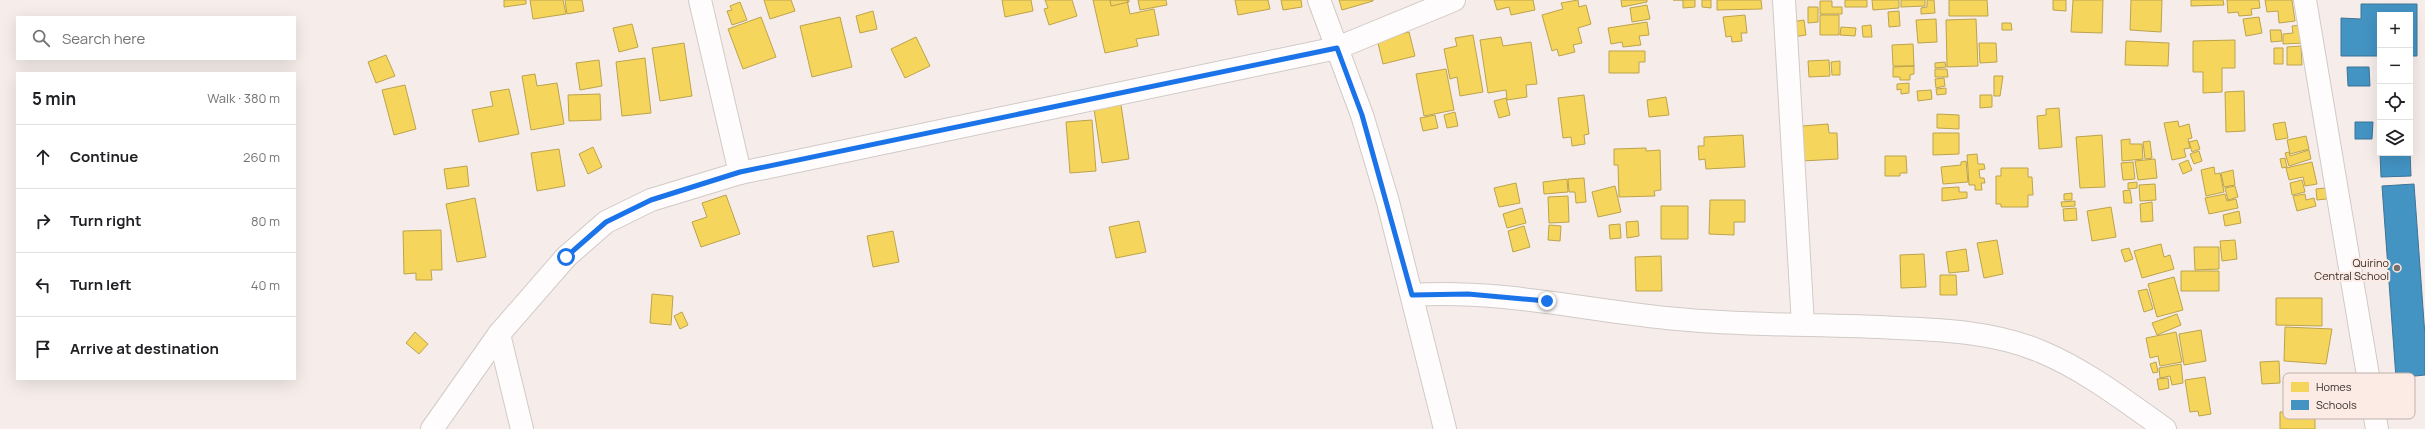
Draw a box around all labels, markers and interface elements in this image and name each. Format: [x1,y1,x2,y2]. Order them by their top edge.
map controls [2377,12,2413,156]
button: + [2377,12,2413,48]
search box [16,16,296,60]
icon: search [30,27,52,49]
text: Search here [62,28,145,49]
button: − [2377,48,2413,84]
button: locate [2377,84,2413,120]
text: 5 min [32,87,76,110]
text: Walk · 380 m [207,89,280,107]
button: layers [2377,120,2413,156]
icon: ahead [32,146,54,168]
text: Continue [70,146,138,167]
text: 260 m [243,148,280,166]
icon: right [32,210,54,232]
text: Turn right [70,210,141,231]
text: 80 m [251,212,280,230]
route start [557,248,575,266]
place label: Quirino Central School [2314,255,2389,283]
marker: Quirino Central School [2392,263,2402,273]
icon: left [32,274,54,296]
text: Turn left [70,274,132,295]
text: 40 m [251,276,280,294]
route end [1538,292,1556,310]
icon: arrive [32,338,54,360]
text: Arrive at destination [70,338,219,359]
legend [2283,373,2415,419]
text: Homes [2316,379,2352,394]
text: Schools [2316,397,2357,412]

